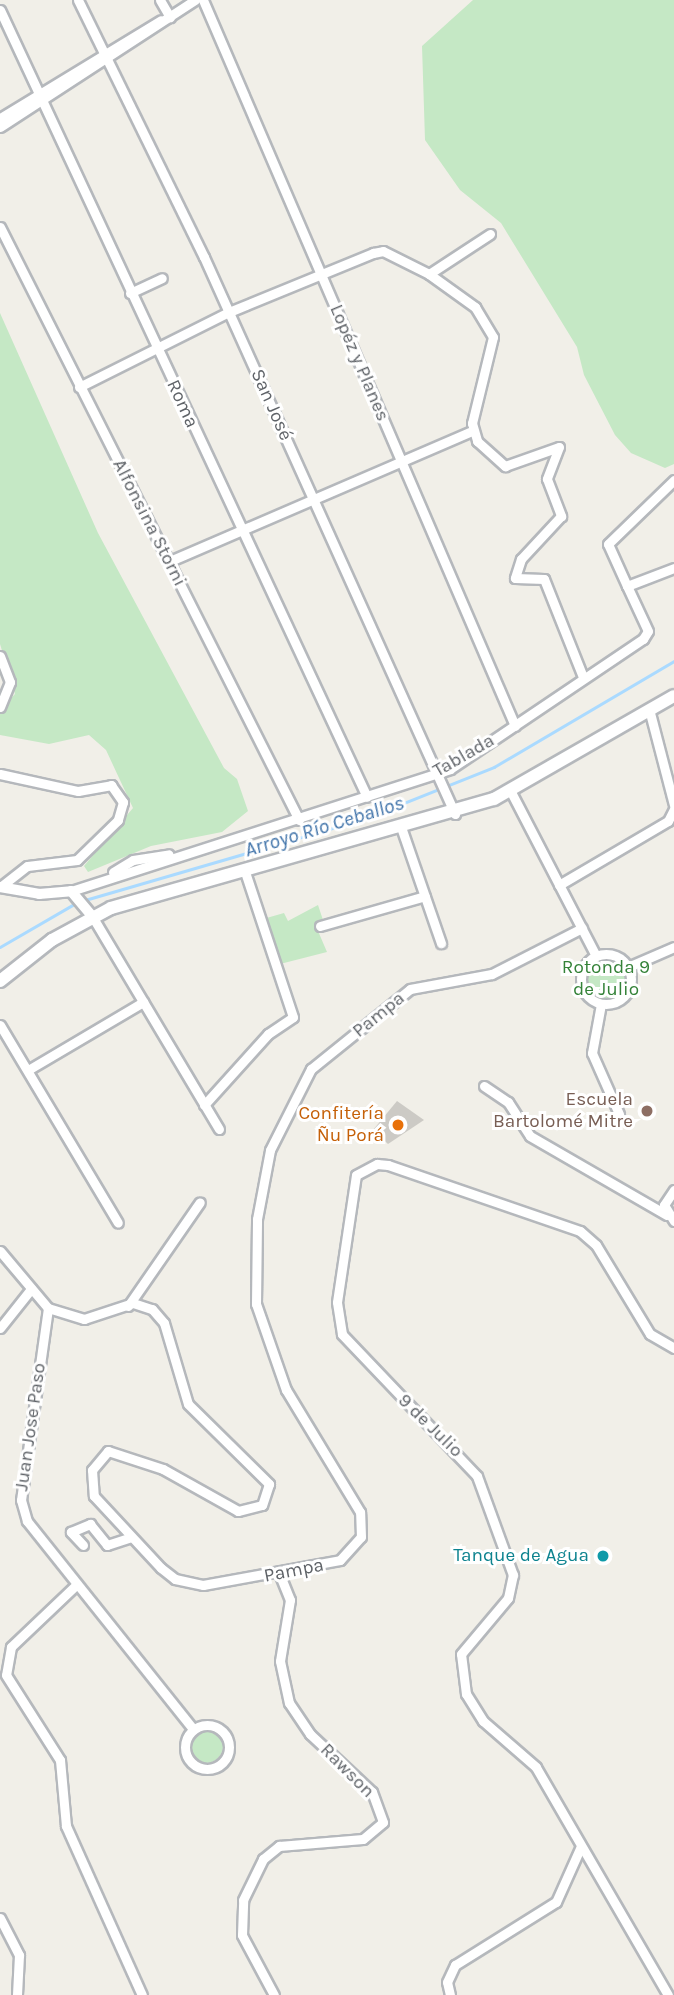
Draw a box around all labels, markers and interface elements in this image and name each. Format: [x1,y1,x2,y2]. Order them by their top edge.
street label: Lopéz y Planes [324,301,394,425]
street label: San José [245,366,297,444]
street label: Roma [161,376,203,432]
street label: Alfonsina Storni [107,456,191,590]
street label: Tablada [429,729,499,783]
water label: Arroyo Río Ceballos [241,790,407,862]
park label: Rotonda 9 de Julio [562,957,650,1001]
street label: Pampa [348,987,410,1043]
place label: Escuela Bartolomé Mitre [493,1089,633,1133]
place label: Confitería Ñu Porá [298,1103,384,1147]
marker: Escuela Bartolomé Mitre [639,1103,655,1119]
marker: Confitería Ñu Porá [390,1117,406,1133]
street label: Juan Jose Paso [11,1361,51,1493]
street label: 9 de Julio [393,1389,467,1463]
place label: Tanque de Agua [453,1545,589,1567]
marker: Tanque de Agua [595,1548,611,1564]
street label: Pampa [262,1554,326,1588]
street label: Rawson [315,1739,379,1803]

